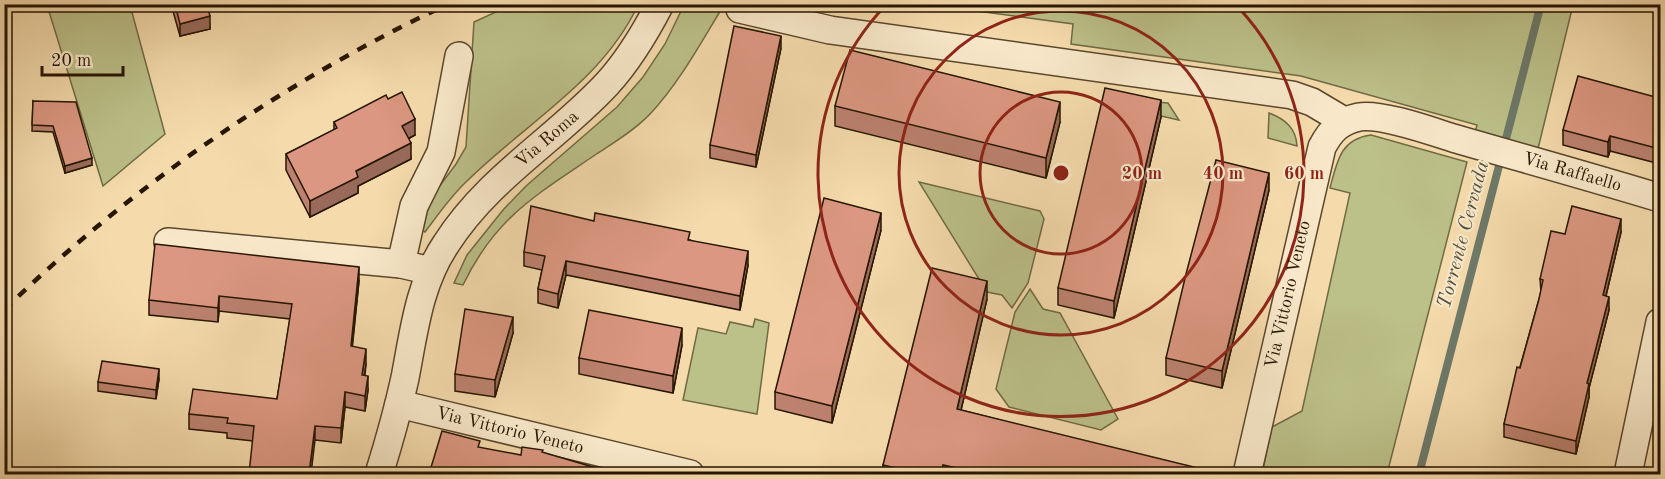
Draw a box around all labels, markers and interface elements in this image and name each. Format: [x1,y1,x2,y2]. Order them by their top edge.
scale bar [42,39,123,77]
text: 20 m [51,52,91,70]
street label: Via Roma [512,107,582,171]
street label: Via Raffaello [1521,150,1624,195]
water label: Torrente Cervada [1435,159,1493,311]
centre of rings [1051,163,1071,183]
text: 20 m [1122,165,1162,183]
text: 40 m [1203,165,1243,183]
text: 60 m [1284,165,1324,183]
street label: Via Vittorio Veneto [1262,219,1314,370]
street label: Via Vittorio Veneto [434,404,586,457]

